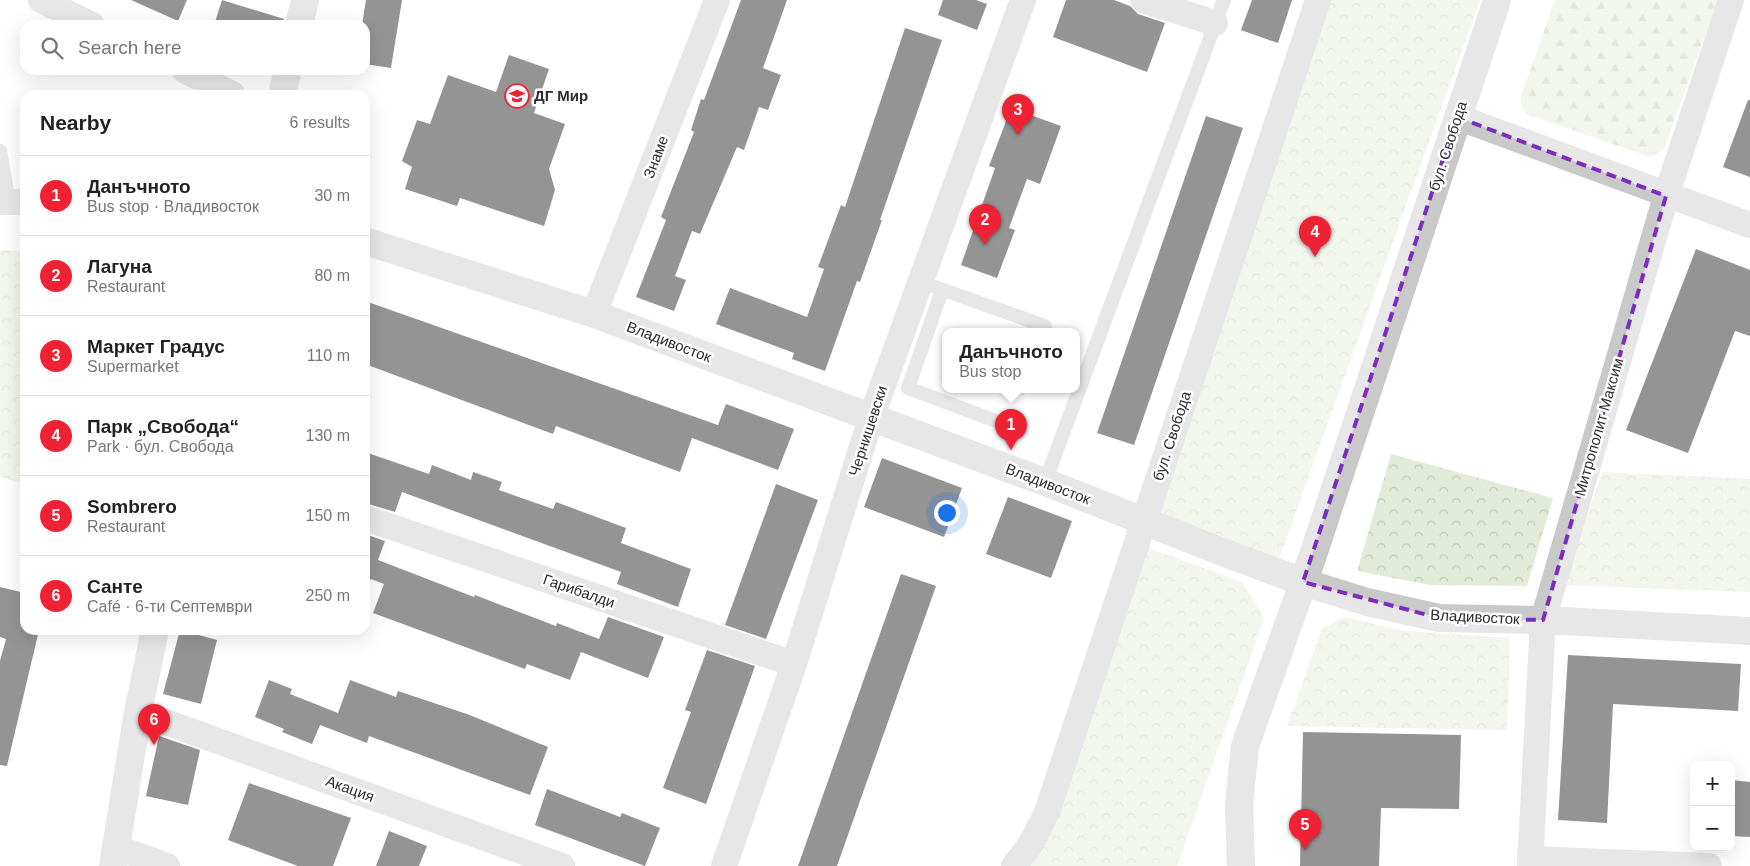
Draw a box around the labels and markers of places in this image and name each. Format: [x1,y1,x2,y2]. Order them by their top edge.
school or university icon: ДГ Мир [504,83,530,109]
place label: ДГ Мир [534,87,588,104]
pin: 3 [1002,94,1034,135]
pin: 2 [969,204,1001,245]
pin: 4 [1299,216,1331,257]
pin: 1 [995,409,1027,450]
pin: 6 [138,704,170,745]
pin: 5 [1289,809,1321,850]

